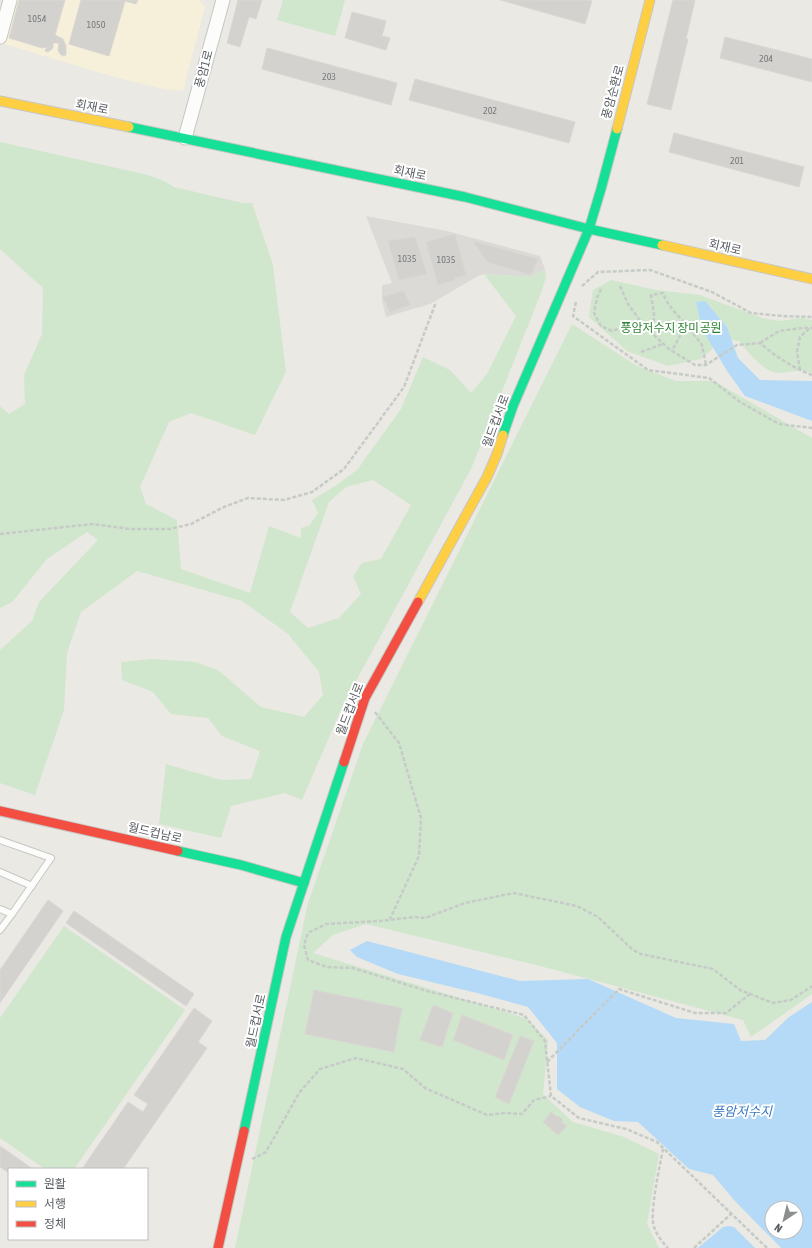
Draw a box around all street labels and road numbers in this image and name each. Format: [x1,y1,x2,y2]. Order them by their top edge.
street label: 풍암1로 [192,48,216,90]
street label: 풍암순환로 [599,64,627,120]
street label: 회재로 [74,97,110,117]
street label: 회재로 [392,163,428,183]
street label: 회재로 [707,236,743,258]
street label: 월드컵서로 [480,393,512,449]
street label: 월드컵서로 [334,681,366,737]
street label: 월드컵남로 [127,820,183,846]
street label: 월드컵서로 [243,993,269,1049]

